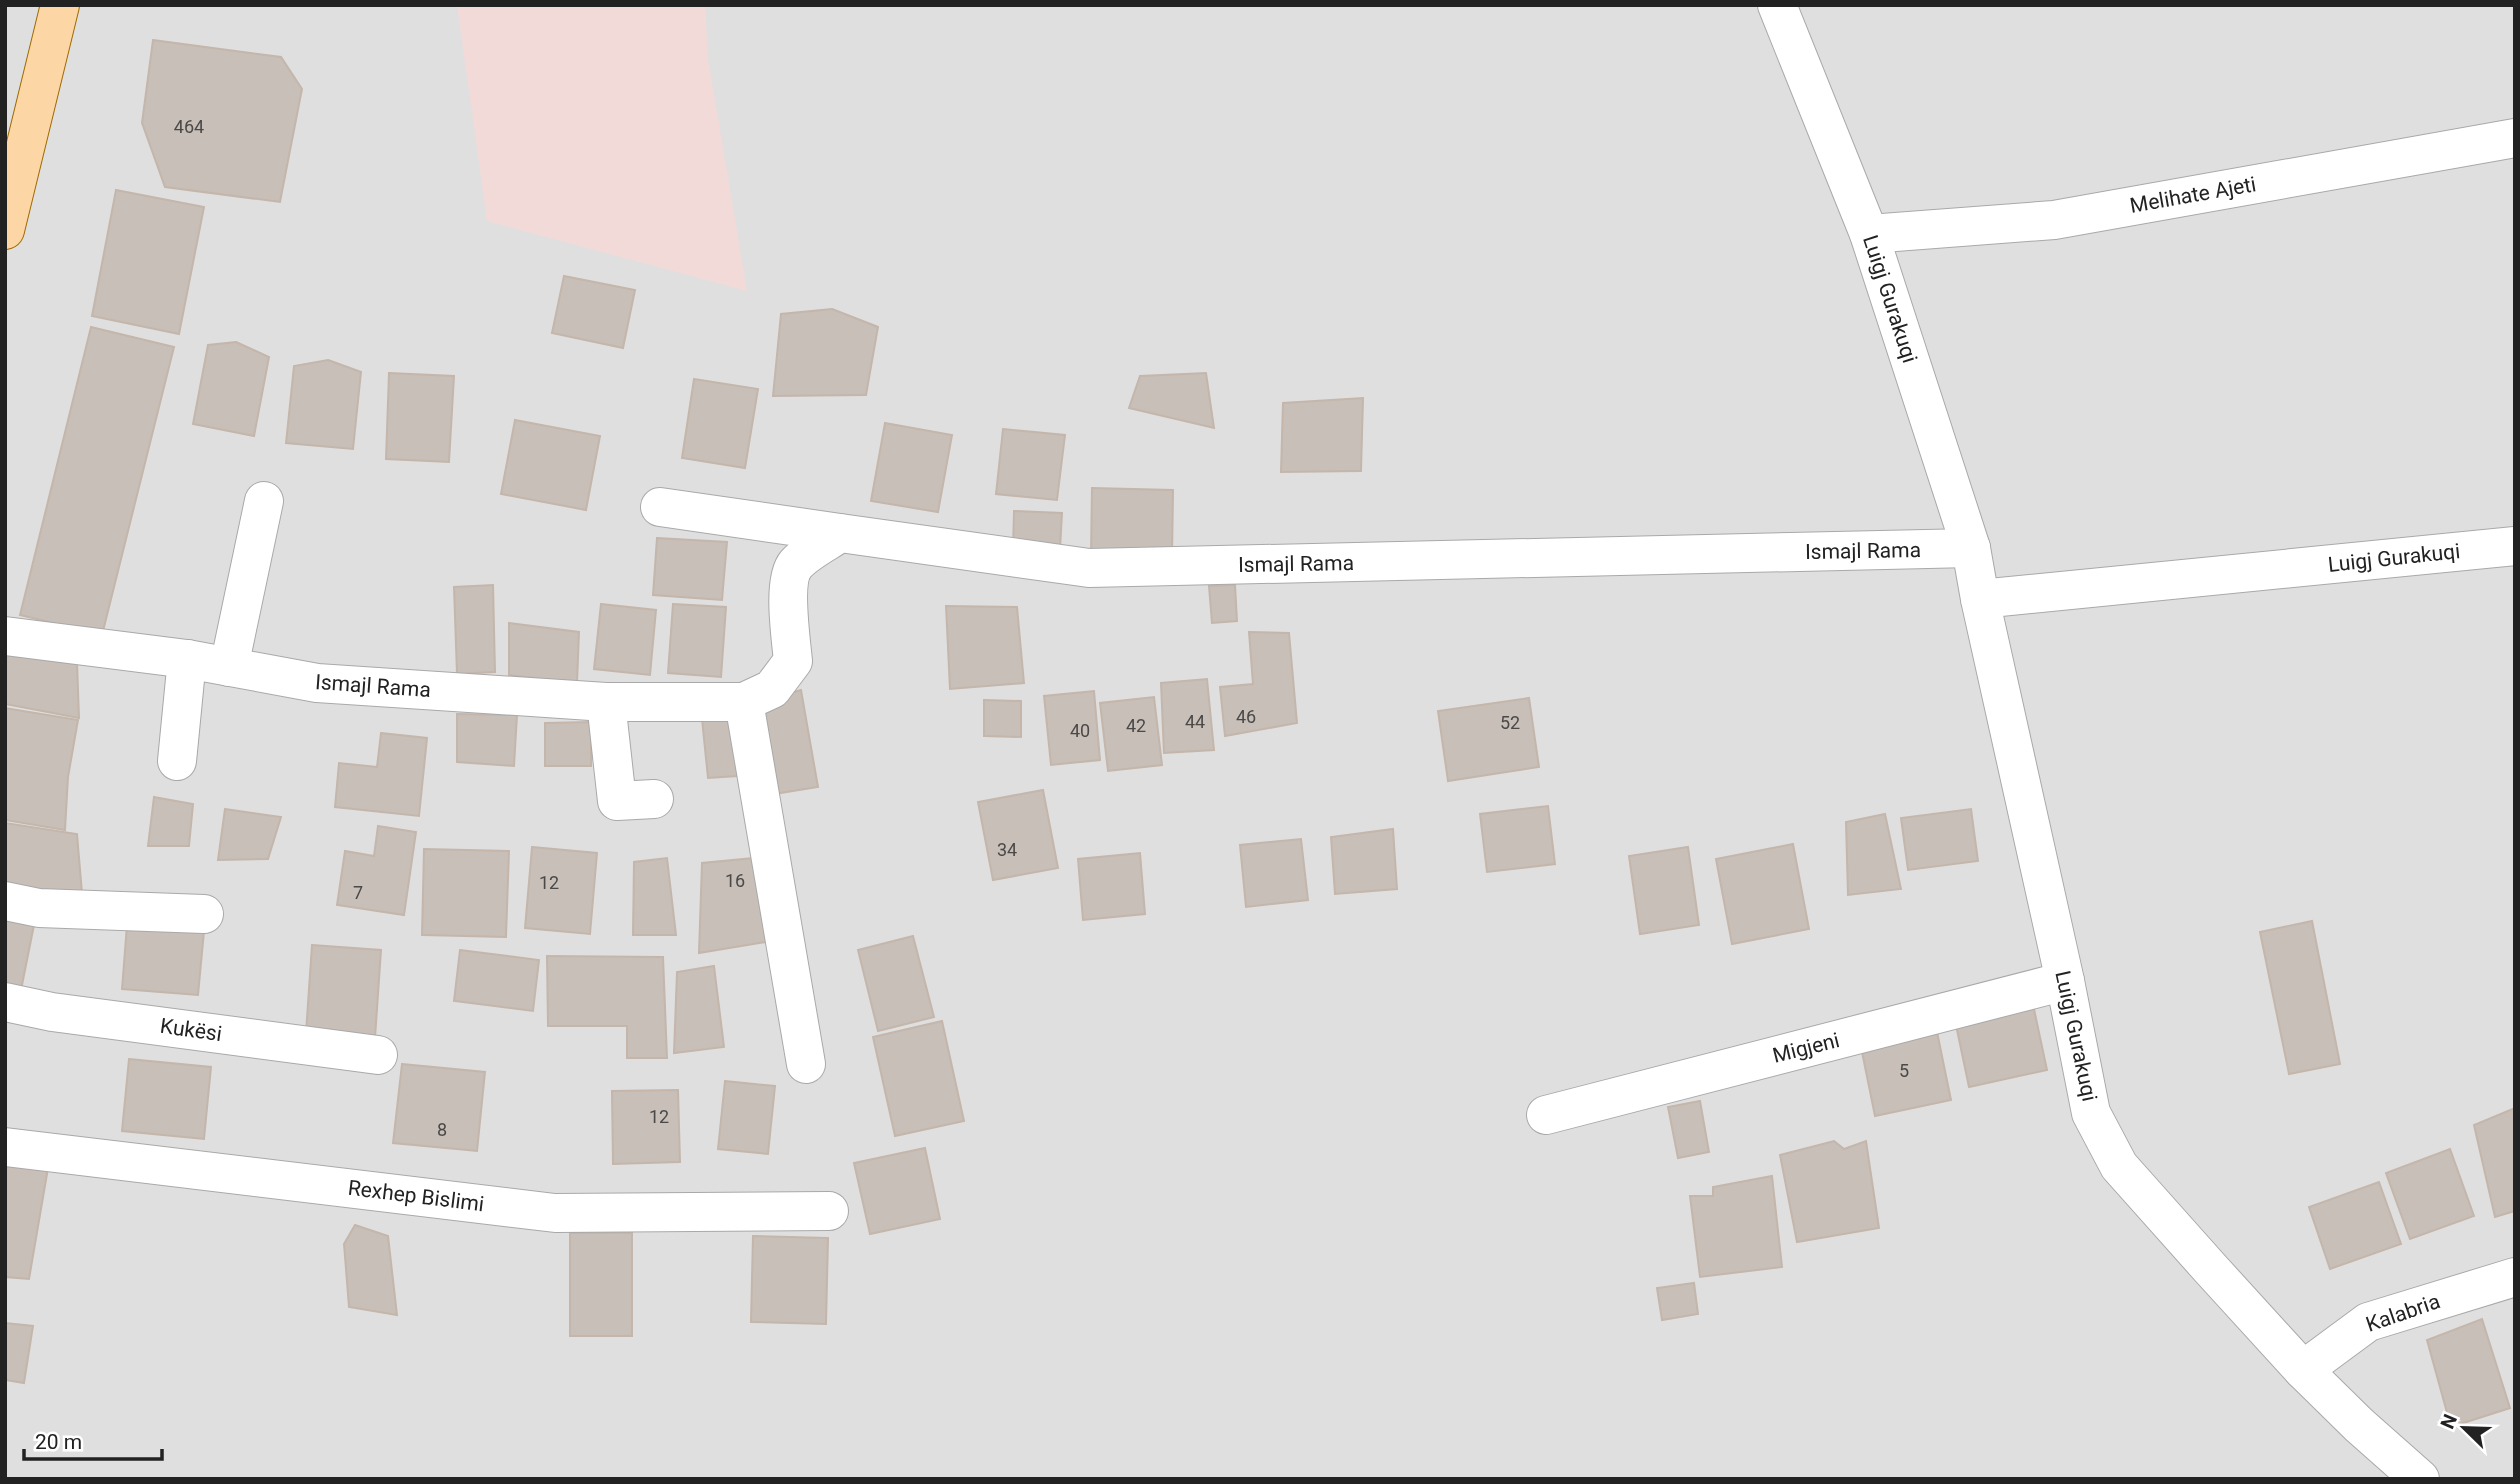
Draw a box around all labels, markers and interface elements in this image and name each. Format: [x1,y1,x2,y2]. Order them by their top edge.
house number: 464 [174,116,204,137]
street label: Melihate Ajeti [2128,172,2258,218]
street label: Luigj Gurakuqi [1858,232,1922,366]
street label: Ismajl Rama [1805,538,1921,564]
street label: Luigj Gurakuqi [2327,539,2461,577]
street label: Ismajl Rama [1238,551,1354,577]
street label: Ismajl Rama [314,670,432,702]
house number: 46 [1236,706,1256,727]
house number: 44 [1185,711,1205,732]
house number: 52 [1500,712,1520,733]
house number: 42 [1126,715,1146,736]
house number: 40 [1070,720,1090,741]
house number: 34 [997,839,1017,860]
house number: 16 [725,870,745,891]
house number: 12 [539,872,559,893]
house number: 7 [353,882,363,903]
street label: Luigj Gurakuqi [2050,969,2102,1103]
street label: Kukësi [159,1014,223,1046]
street label: Migjeni [1770,1028,1842,1068]
house number: 5 [1899,1060,1909,1081]
house number: 12 [649,1106,669,1127]
house number: 8 [437,1119,447,1140]
street label: Rexhep Bislimi [347,1176,485,1216]
street label: Kalabria [2363,1289,2443,1337]
north arrow [2429,1393,2499,1463]
text: N [2436,1411,2462,1432]
scale bar [24,1418,163,1462]
text: 20 m [35,1430,82,1454]

